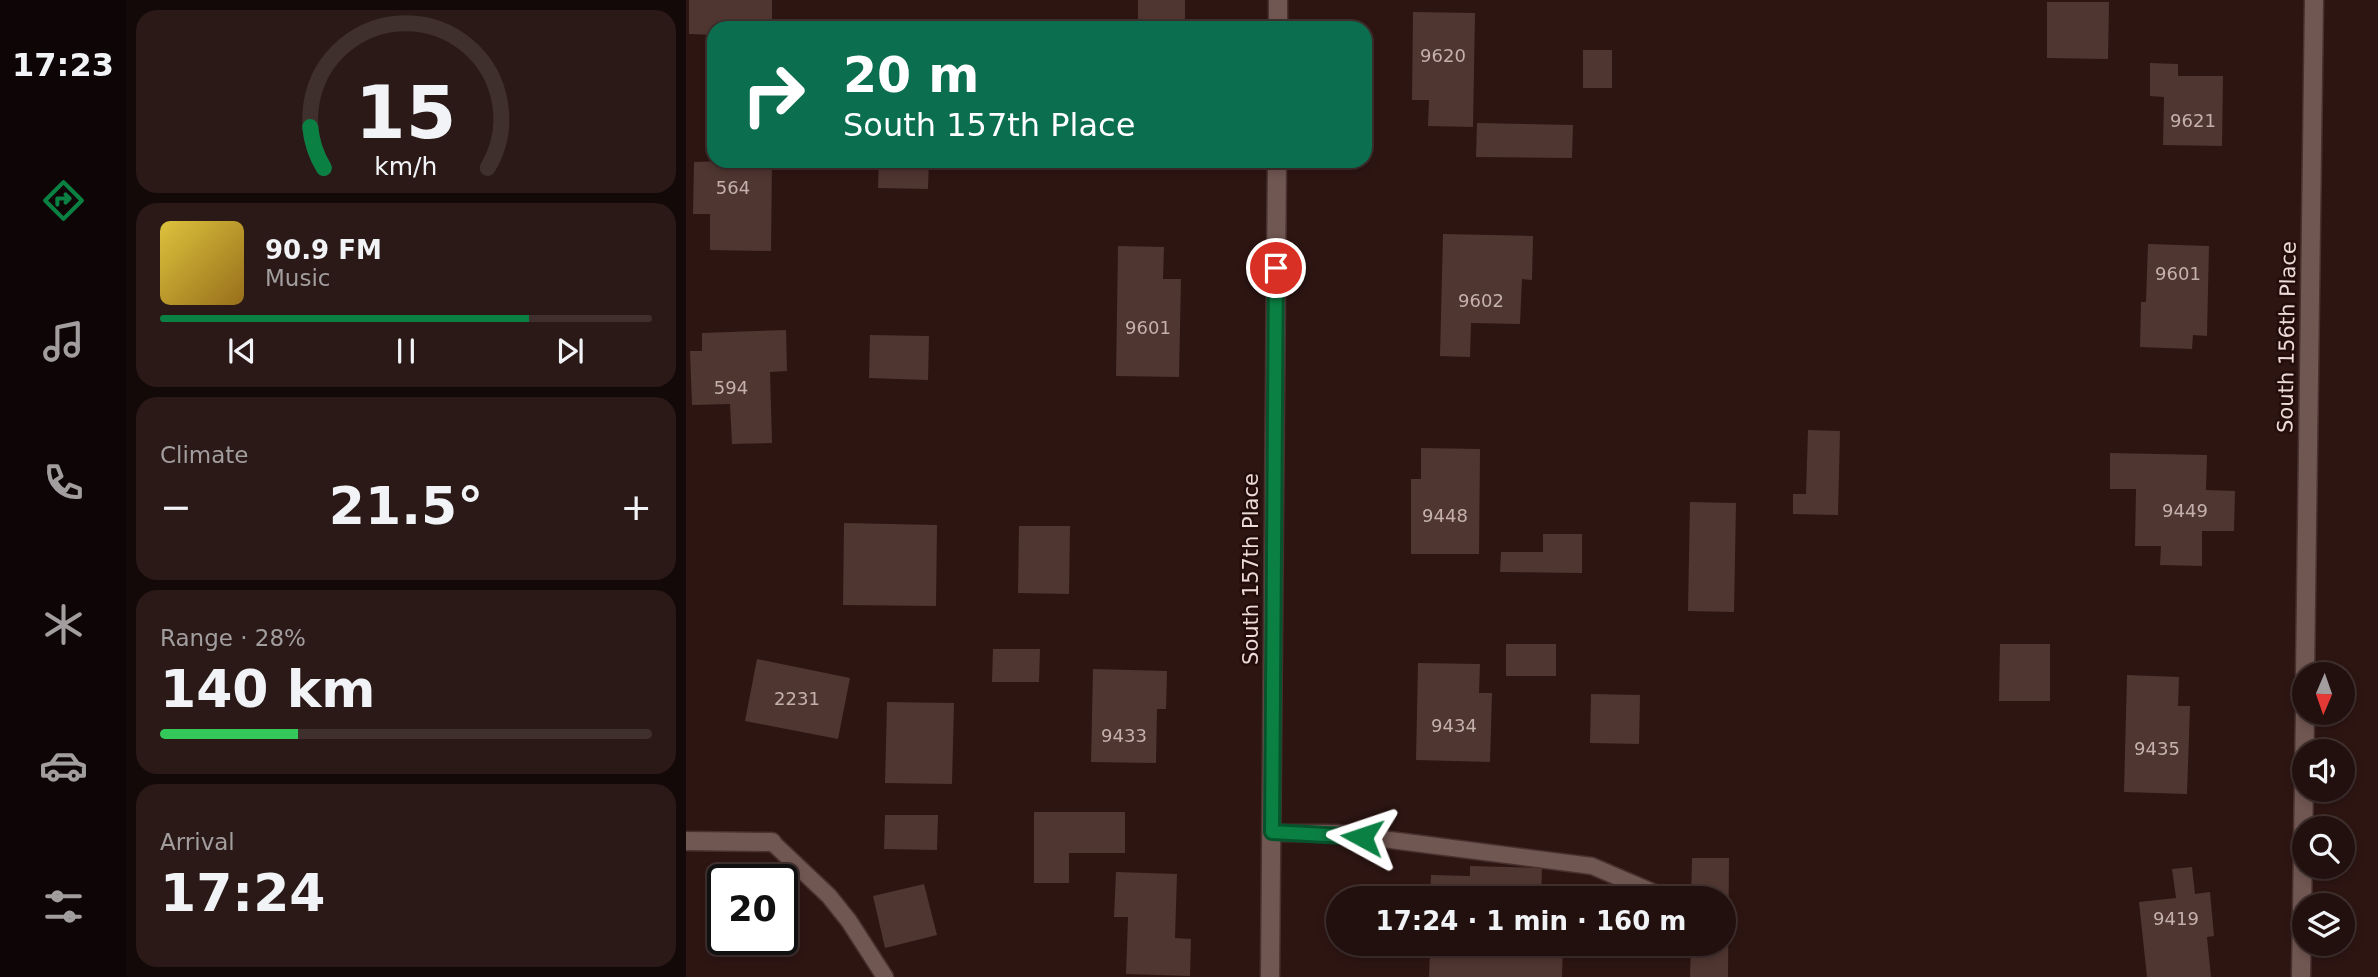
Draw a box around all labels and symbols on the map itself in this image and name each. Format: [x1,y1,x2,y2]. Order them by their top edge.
house number: 9620 [1420,45,1466,66]
house number: 9621 [2170,110,2216,131]
house number: 564 [716,177,750,198]
pin [1246,238,1306,298]
street label: South 156th Place [2273,241,2301,433]
house number: 9601 [2155,263,2201,284]
house number: 9602 [1458,290,1504,311]
house number: 9601 [1125,317,1171,338]
house number: 594 [714,377,748,398]
street label: South 157th Place [1239,473,1263,665]
house number: 9449 [2162,500,2208,521]
house number: 9448 [1422,505,1468,526]
north arrow [2292,662,2356,724]
house number: 2231 [774,688,820,709]
house number: 9434 [1431,715,1477,736]
house number: 9433 [1101,725,1147,746]
house number: 9435 [2134,738,2180,759]
position arrow [1325,800,1399,874]
speed limit sign: 20 [707,864,798,955]
house number: 9419 [2153,908,2199,929]

